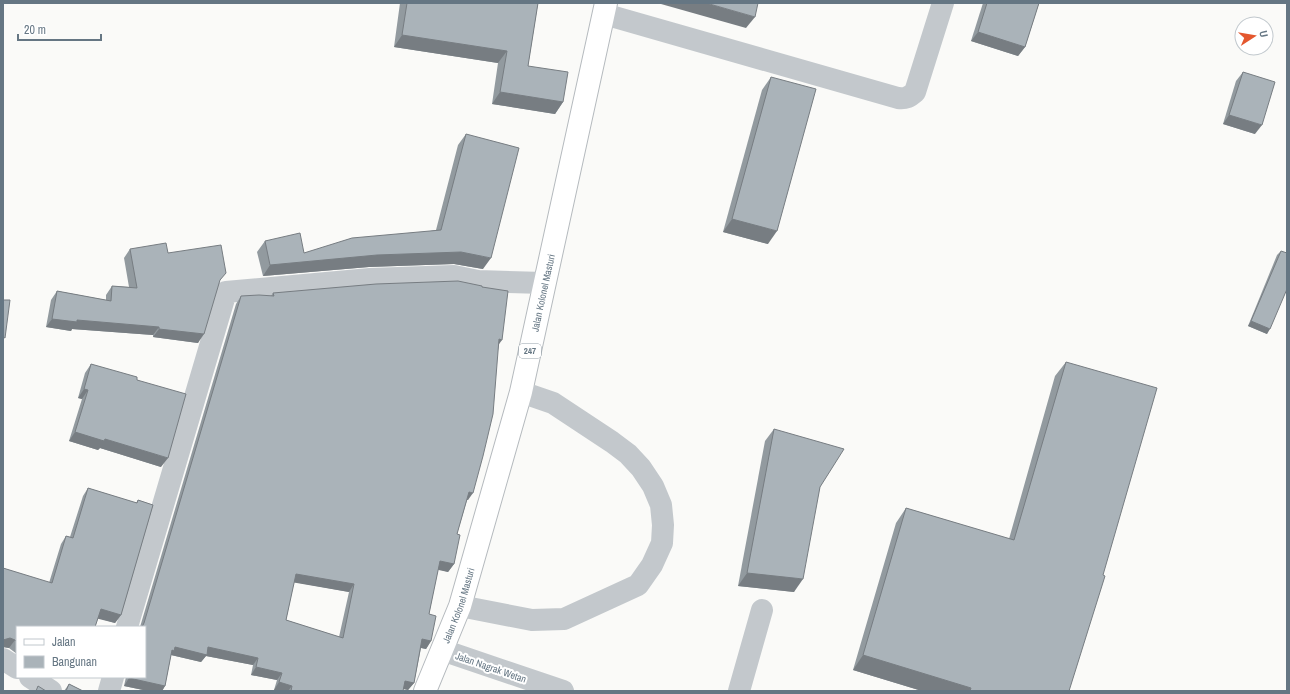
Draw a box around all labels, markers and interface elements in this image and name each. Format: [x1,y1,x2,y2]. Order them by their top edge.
scale bar [18,16,101,42]
north arrow [1234,16,1274,56]
text: 20 m [24,22,46,38]
text: U [1256,29,1271,39]
street label: Jalan Kolonel Masturi [528,253,558,333]
road number: 247 [519,344,541,358]
street label: Jalan Kolonel Masturi [439,566,478,645]
legend [16,626,146,678]
text: Jalan [52,634,76,650]
street label: Jalan Nagrak Wetan [454,649,528,686]
text: Bangunan [52,654,97,670]

